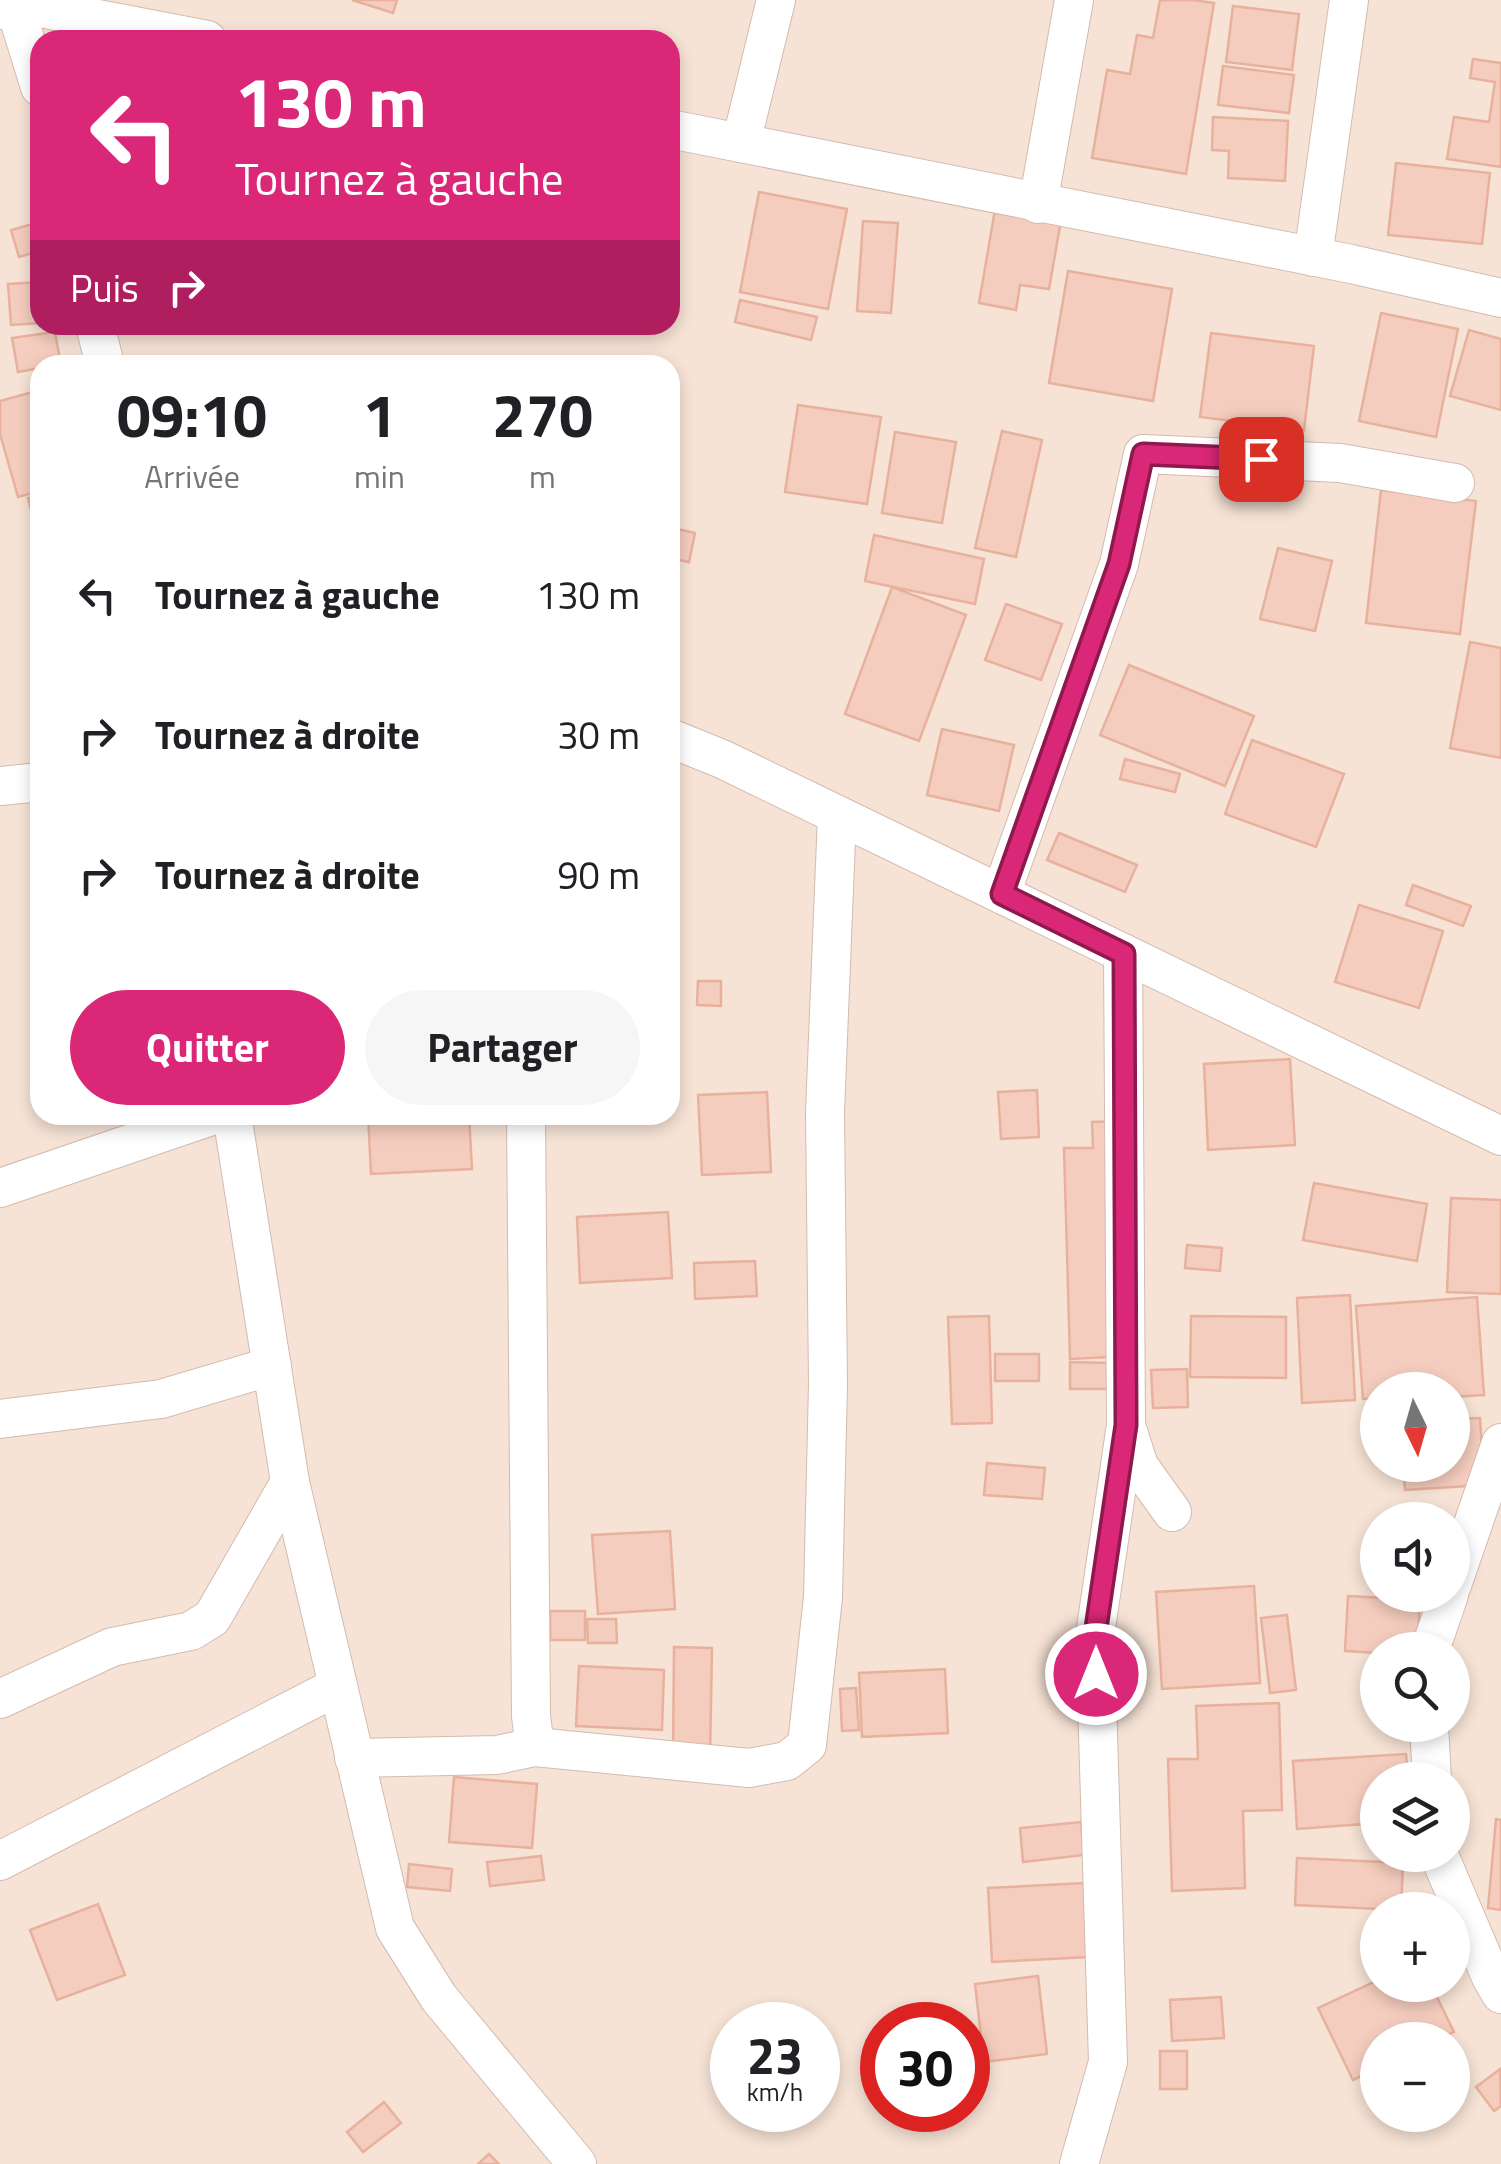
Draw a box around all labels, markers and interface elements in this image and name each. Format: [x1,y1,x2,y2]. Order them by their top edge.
text: 130 m [235,48,427,154]
icon: left [70,70,200,200]
text: Tournez à gauche [235,144,564,212]
text: Puis [70,259,139,317]
icon: right [159,260,214,315]
text: 09:10 [117,369,267,460]
text: 1 [363,369,396,460]
text: 270 [492,369,593,460]
pin [1219,417,1304,502]
icon: arrive [1234,432,1289,487]
text: Arrivée [144,452,240,500]
text: min [354,452,405,500]
text: m [529,452,556,500]
text: Tournez à gauche [155,566,440,624]
text: 130 m [536,566,640,624]
icon: left [70,568,125,623]
text: Tournez à droite [155,706,420,764]
text: 30 m [557,706,640,764]
icon: right [70,708,125,763]
text: Tournez à droite [155,846,420,904]
text: 90 m [557,846,640,904]
icon: right [70,848,125,903]
button: Quitter [70,990,345,1105]
button: Partager [365,990,640,1105]
north arrow [1360,1372,1470,1482]
map controls [1360,1372,1470,2132]
button: sound [1360,1502,1470,1612]
position arrow [1044,1622,1148,1726]
button: search [1360,1632,1470,1742]
button: layers [1360,1762,1470,1872]
button: + [1360,1892,1470,2002]
speed limit sign: 30 [860,2002,990,2132]
text: 23 [747,2017,803,2093]
button: − [1360,2022,1470,2132]
text: km/h [747,2073,803,2111]

